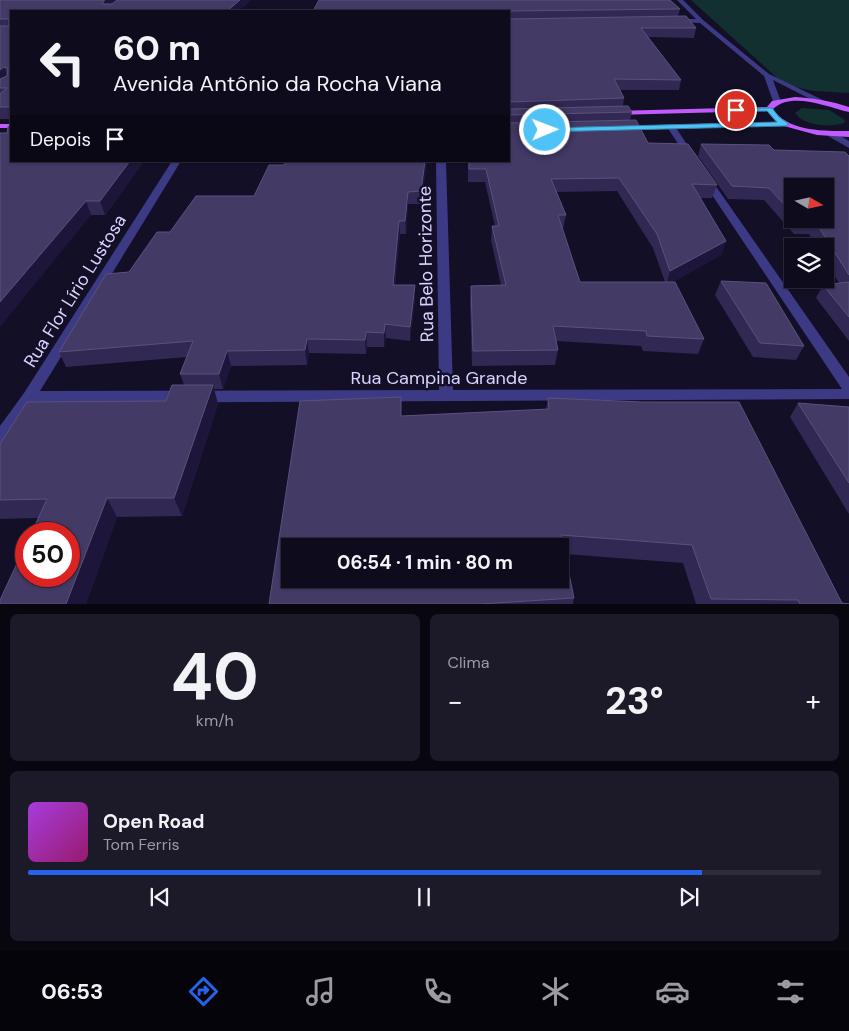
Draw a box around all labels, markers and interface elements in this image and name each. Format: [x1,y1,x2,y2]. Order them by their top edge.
text: 60 m [113,25,201,71]
icon: left [30,30,95,95]
text: Avenida Antônio da Rocha Viana [113,69,442,98]
pin [715,89,757,131]
icon: arrive [722,96,750,124]
position arrow [518,103,570,155]
icon: arrive [101,125,129,153]
text: Depois [30,127,91,152]
north arrow [784,178,834,228]
map controls [784,178,834,288]
street label: Rua Belo Horizonte [413,186,439,342]
street label: Rua Flor Lírio Lustosa [18,210,132,372]
button: layers [784,238,834,288]
street label: Rua Campina Grande [351,366,527,390]
speed limit sign: 50 [15,522,80,587]
text: 06:54 · 1 min · 80 m [337,550,513,575]
text: 40 [171,635,259,719]
text: Clima [448,652,489,673]
text: 23° [605,676,664,726]
text: − [448,683,463,720]
text: + [806,683,821,720]
text: km/h [196,710,234,731]
text: Open Road [103,809,205,834]
text: Tom Ferris [103,834,180,855]
icon: previous [146,883,174,911]
icon: pause [410,883,438,911]
icon: next [675,883,703,911]
icon: directions [186,974,221,1009]
icon: music [303,974,338,1009]
icon: phone [420,974,455,1009]
icon: climate [538,974,573,1009]
icon: car [655,974,690,1009]
icon: filters [773,974,808,1009]
text: 06:53 [41,977,103,1006]

